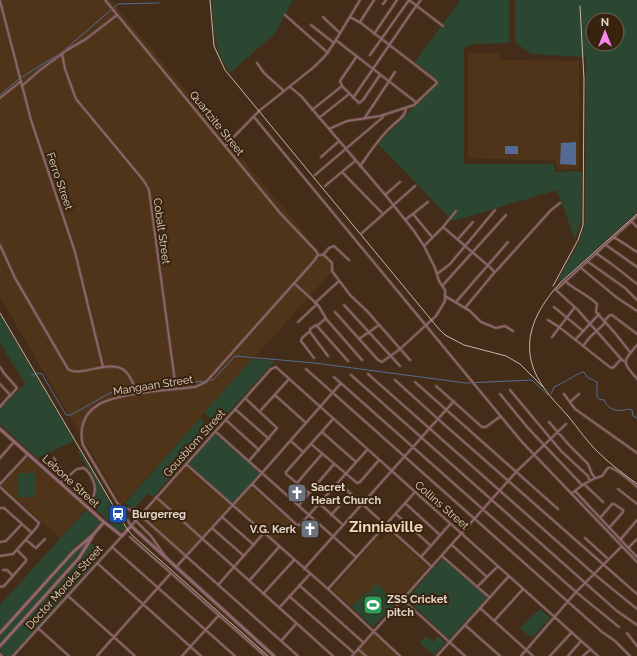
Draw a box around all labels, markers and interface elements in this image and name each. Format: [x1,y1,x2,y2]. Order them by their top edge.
north arrow [585,12,625,52]
text: N [601,16,609,29]
street label: Quartzite Street [187,88,247,159]
street label: Ferro Street [44,151,76,212]
street label: Cobalt Street [150,197,173,265]
street label: Mangaan Street [112,373,194,398]
street label: Gousblom Street [161,407,228,480]
street label: Lebone Street [39,452,102,511]
street label: Collins Street [412,478,472,533]
place label: Sacret Heart Church [311,481,381,507]
church icon: Sacret Heart Church [286,482,308,504]
station icon: Burgerreg [107,503,129,525]
place label: Burgerreg [132,508,186,521]
church icon: V.G. Kerk [299,518,321,540]
district label: Zinniaville [349,518,423,536]
place label: V.G. Kerk [250,523,297,536]
street label: Doctor Moroka Street [23,542,106,632]
place label: ZSS Cricket pitch [387,593,448,619]
sports icon: ZSS Cricket pitch [362,594,384,616]

